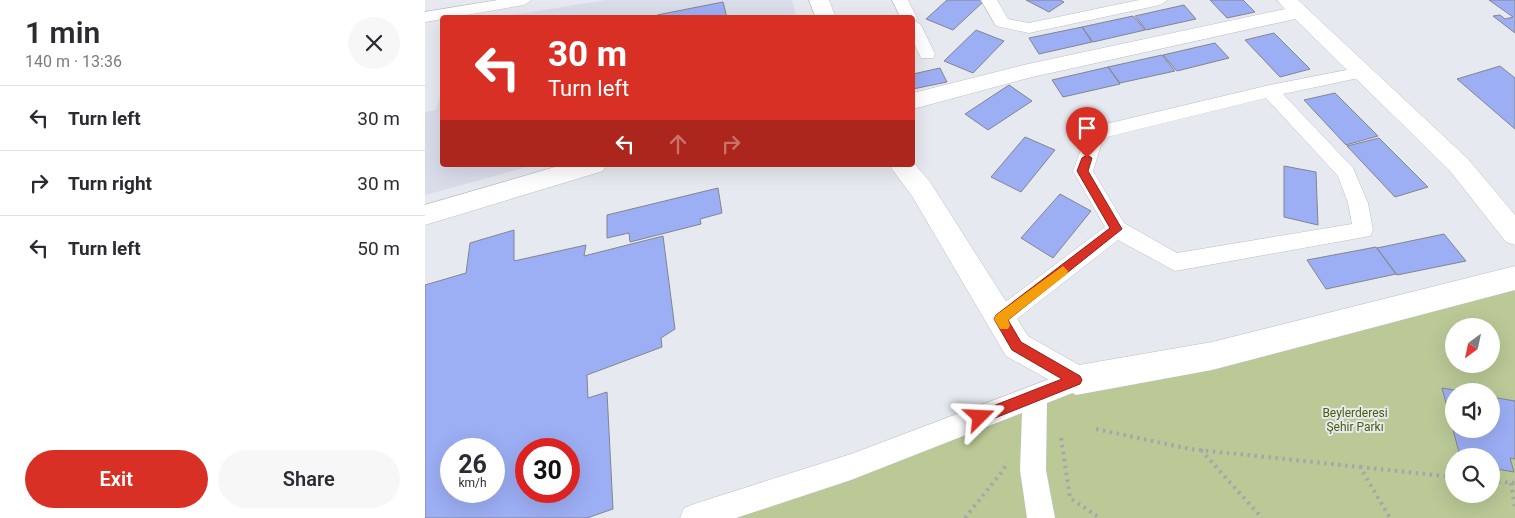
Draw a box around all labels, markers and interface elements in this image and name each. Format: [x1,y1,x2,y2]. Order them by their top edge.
text: 1 min [25,15,100,50]
button: close [348,17,400,69]
text: 30 m [548,34,627,75]
icon: left [465,35,530,100]
text: 140 m · 13:36 [25,52,122,71]
text: Turn left [548,76,629,101]
icon: left [25,104,53,132]
text: Turn left [68,107,141,130]
text: 30 m [357,107,400,130]
pin [1066,107,1108,158]
icon: arrive [1073,114,1101,142]
icon: left [611,130,639,158]
icon: ahead [664,130,692,158]
icon: right [717,130,745,158]
icon: right [25,169,53,197]
text: Turn right [68,172,152,195]
text: 30 m [357,172,400,195]
icon: left [25,234,53,262]
text: Turn left [68,237,141,260]
text: 50 m [357,237,400,260]
north arrow [1445,318,1500,372]
map controls [1445,318,1500,503]
button: sound [1445,383,1500,438]
position arrow [953,390,1005,442]
park label: Beylerderesi Şehir Parkı [1322,406,1388,434]
speed limit sign: 30 [515,438,580,503]
button: search [1445,448,1500,503]
button: Exit [25,450,208,508]
button: Share [218,450,400,508]
text: 26 [458,450,487,479]
text: km/h [458,476,487,490]

